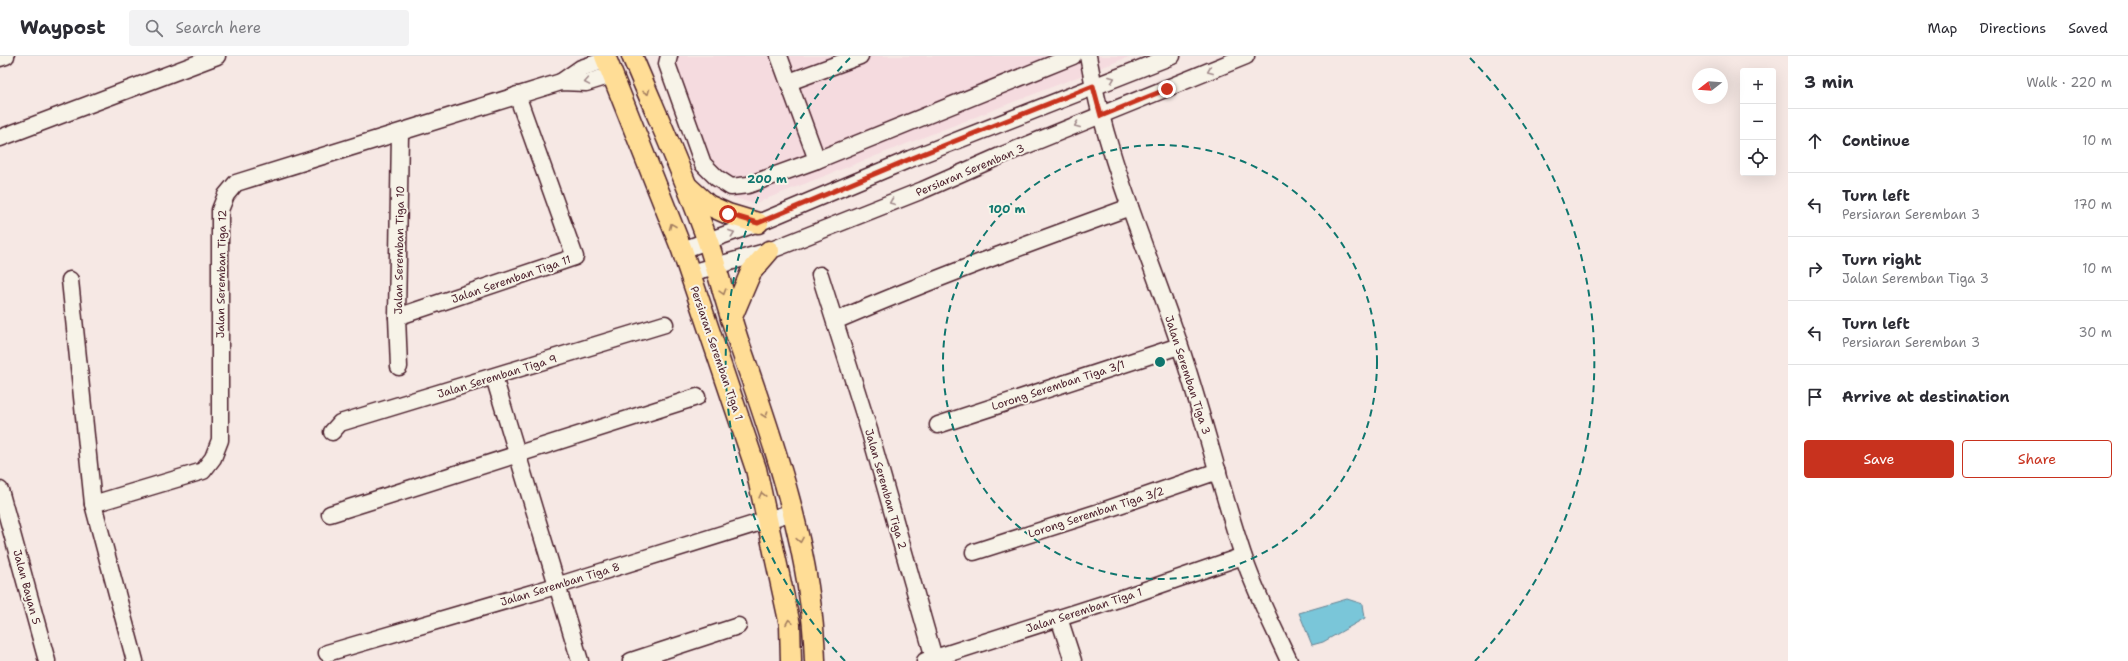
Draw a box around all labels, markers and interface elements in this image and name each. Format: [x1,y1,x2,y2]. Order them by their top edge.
search box [129,10,409,46]
text: Waypost [20,15,105,40]
icon: search [143,17,165,39]
text: Search here [175,18,261,38]
text: Map [1928,19,1958,37]
text: Directions [1980,19,2046,37]
text: Saved [2068,19,2108,37]
one-way arrow [1207,66,1214,74]
north arrow [1692,68,1728,104]
map controls [1740,68,1776,176]
button: + [1740,68,1776,104]
text: 3 min [1804,71,1854,93]
text: Walk · 220 m [2026,74,2112,91]
one-way arrow [1108,75,1115,83]
one-way arrow [583,77,590,85]
route end [1158,80,1176,98]
one-way arrow [642,88,650,96]
button: − [1740,104,1776,140]
one-way arrow [1073,121,1080,129]
icon: ahead [1804,130,1826,152]
text: Continue [1842,131,1910,151]
text: 10 m [2082,132,2112,149]
button: locate [1740,140,1776,176]
street label: Persiaran Seremban 3 [913,141,1027,200]
text: 200 m [747,171,787,187]
street label: Jalan Seremban Tiga 10 [391,186,408,314]
text: Turn left [1842,186,1910,206]
icon: left [1804,194,1826,216]
text: 170 m [2074,196,2112,213]
one-way arrow [889,197,897,205]
text: 100 m [989,201,1026,217]
route start [719,205,737,223]
text: Persiaran Seremban 3 [1842,206,1980,223]
street label: Jalan Seremban Tiga 12 [213,210,230,338]
one-way arrow [669,222,677,230]
one-way arrow [728,229,735,237]
text: Turn right [1842,250,1922,270]
street label: Jalan Seremban Tiga 11 [449,252,573,307]
icon: right [1804,258,1826,280]
text: 10 m [2082,260,2112,277]
text: Jalan Seremban Tiga 3 [1842,270,1989,287]
street label: Persiaran Seremban Tiga 1 [687,284,747,422]
one-way arrow [718,288,727,295]
street label: Jalan Seremban Tiga 3 [1161,314,1214,437]
text: Turn left [1842,314,1910,334]
icon: left [1804,322,1826,344]
text: 30 m [2078,324,2112,341]
text: Persiaran Seremban 3 [1842,334,1980,351]
street label: Jalan Seremban Tiga 9 [435,351,559,402]
centre of rings [1153,355,1167,369]
street label: Lorong Seremban Tiga 3/1 [990,357,1127,414]
icon: arrive [1804,386,1826,408]
text: Arrive at destination [1842,387,2010,407]
one-way arrow [760,412,768,419]
street label: Jalan Seremban Tiga 2 [861,427,910,551]
button: Save [1804,440,1954,478]
button: Share [1962,440,2112,478]
street label: Lorong Seremban Tiga 3/2 [1026,483,1166,542]
one-way arrow [758,492,767,499]
one-way arrow [795,537,803,543]
street label: Jalan Bayan 5 [9,548,44,627]
street label: Jalan Seremban Tiga 8 [498,559,622,610]
street label: Jalan Seremban Tiga 1 [1024,585,1144,636]
one-way arrow [785,619,794,625]

